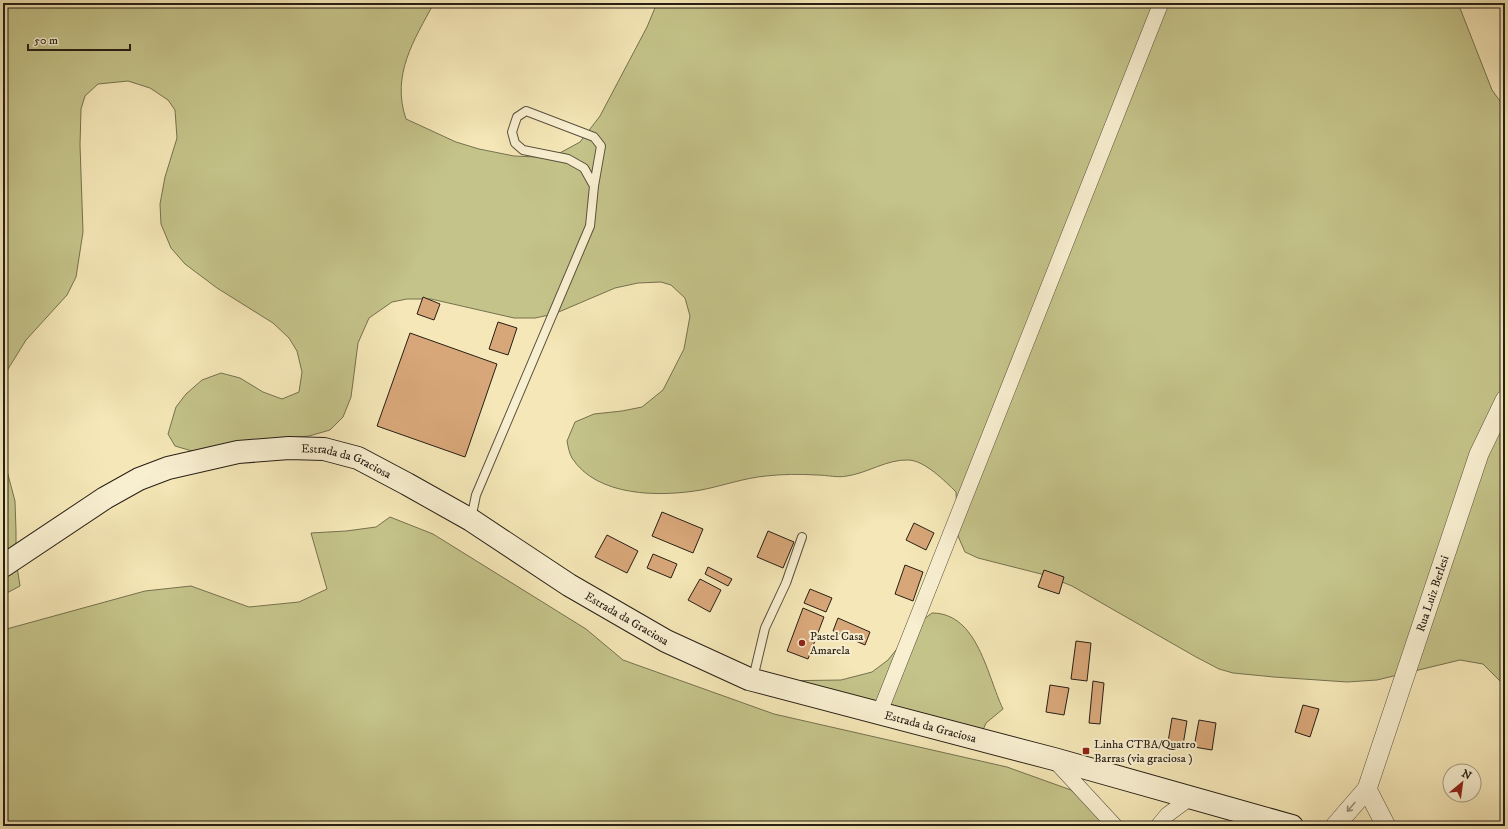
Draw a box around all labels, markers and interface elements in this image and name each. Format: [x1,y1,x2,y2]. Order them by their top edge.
scale bar [28,26,130,52]
text: 50 m [34,33,58,48]
street label: Estrada da Graciosa [301,441,395,482]
street label: Rua Luiz Berlesi [1413,554,1452,634]
street label: Estrada da Graciosa [582,588,672,649]
place label: Pastel Casa Amarela [810,629,864,658]
marker: Pastel Casa Amarela [797,638,807,648]
street label: Estrada da Graciosa [883,707,979,746]
place label: Linha CTBA/Quatro Barras (via graciosa ) [1094,737,1196,766]
marker: Linha CTBA/Quatro Barras (via graciosa ) [1081,746,1091,756]
north arrow [1442,763,1482,803]
text: N [1459,767,1474,783]
one-way arrow [1346,802,1355,813]

